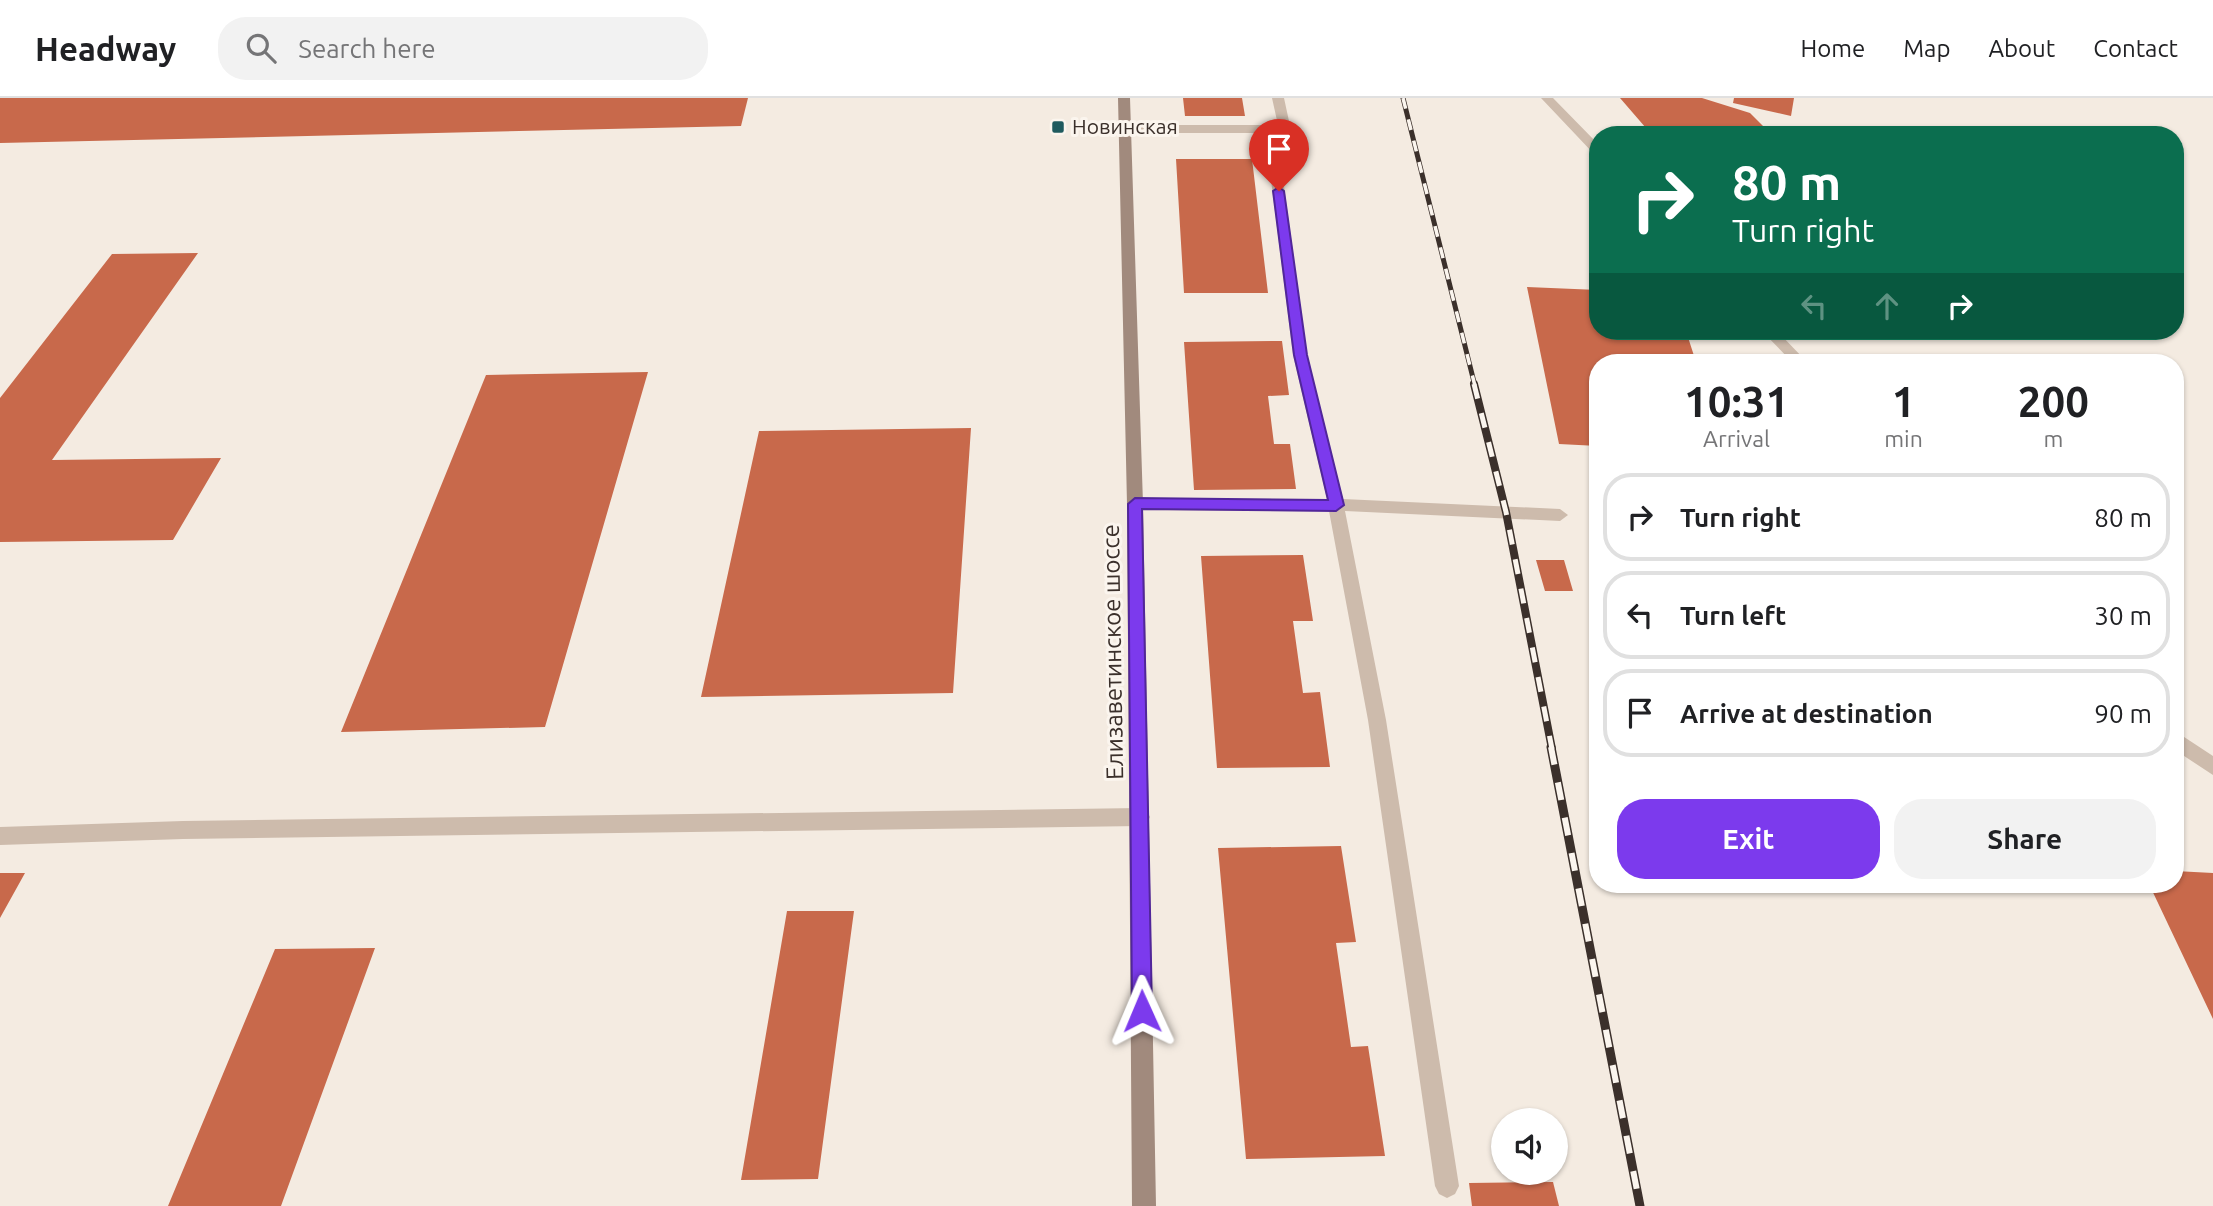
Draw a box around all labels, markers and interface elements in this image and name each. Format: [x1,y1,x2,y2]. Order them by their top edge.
search box [218,17,708,80]
icon: search [242,29,280,67]
text: Headway [35,30,176,67]
text: Search here [298,34,436,63]
text: Home [1800,35,1865,62]
text: Map [1903,35,1950,62]
text: About [1988,35,2055,62]
text: Contact [2093,35,2178,62]
place label: Новинская [1072,114,1178,138]
marker: Новинская [1050,119,1066,135]
pin [1249,119,1309,191]
icon: arrive [1260,130,1298,168]
icon: right [1617,154,1708,245]
text: 80 m [1732,154,1841,209]
text: Turn right [1732,212,1874,248]
icon: left [1795,287,1833,325]
icon: ahead [1868,287,1906,325]
icon: right [1941,287,1979,325]
text: 10:31 [1684,378,1789,425]
text: 1 [1892,378,1915,425]
text: 200 [2018,378,2089,425]
text: Arrival [1703,426,1770,451]
text: min [1884,426,1923,451]
text: m [2043,426,2063,451]
icon: right [1621,498,1659,536]
text: Turn right [1680,503,1801,532]
text: 80 m [2094,503,2152,532]
street label: Елизаветинское шоссе [1097,524,1128,780]
icon: left [1621,596,1659,634]
text: Turn left [1680,601,1786,630]
text: 30 m [2094,601,2152,630]
icon: arrive [1621,694,1659,732]
text: Arrive at destination [1680,699,1933,728]
text: 90 m [2094,699,2152,728]
button: Exit [1617,799,1880,879]
button: Share [1894,799,2156,879]
position arrow [1105,974,1179,1048]
map controls [1491,1108,1568,1185]
button: sound [1491,1108,1568,1185]

